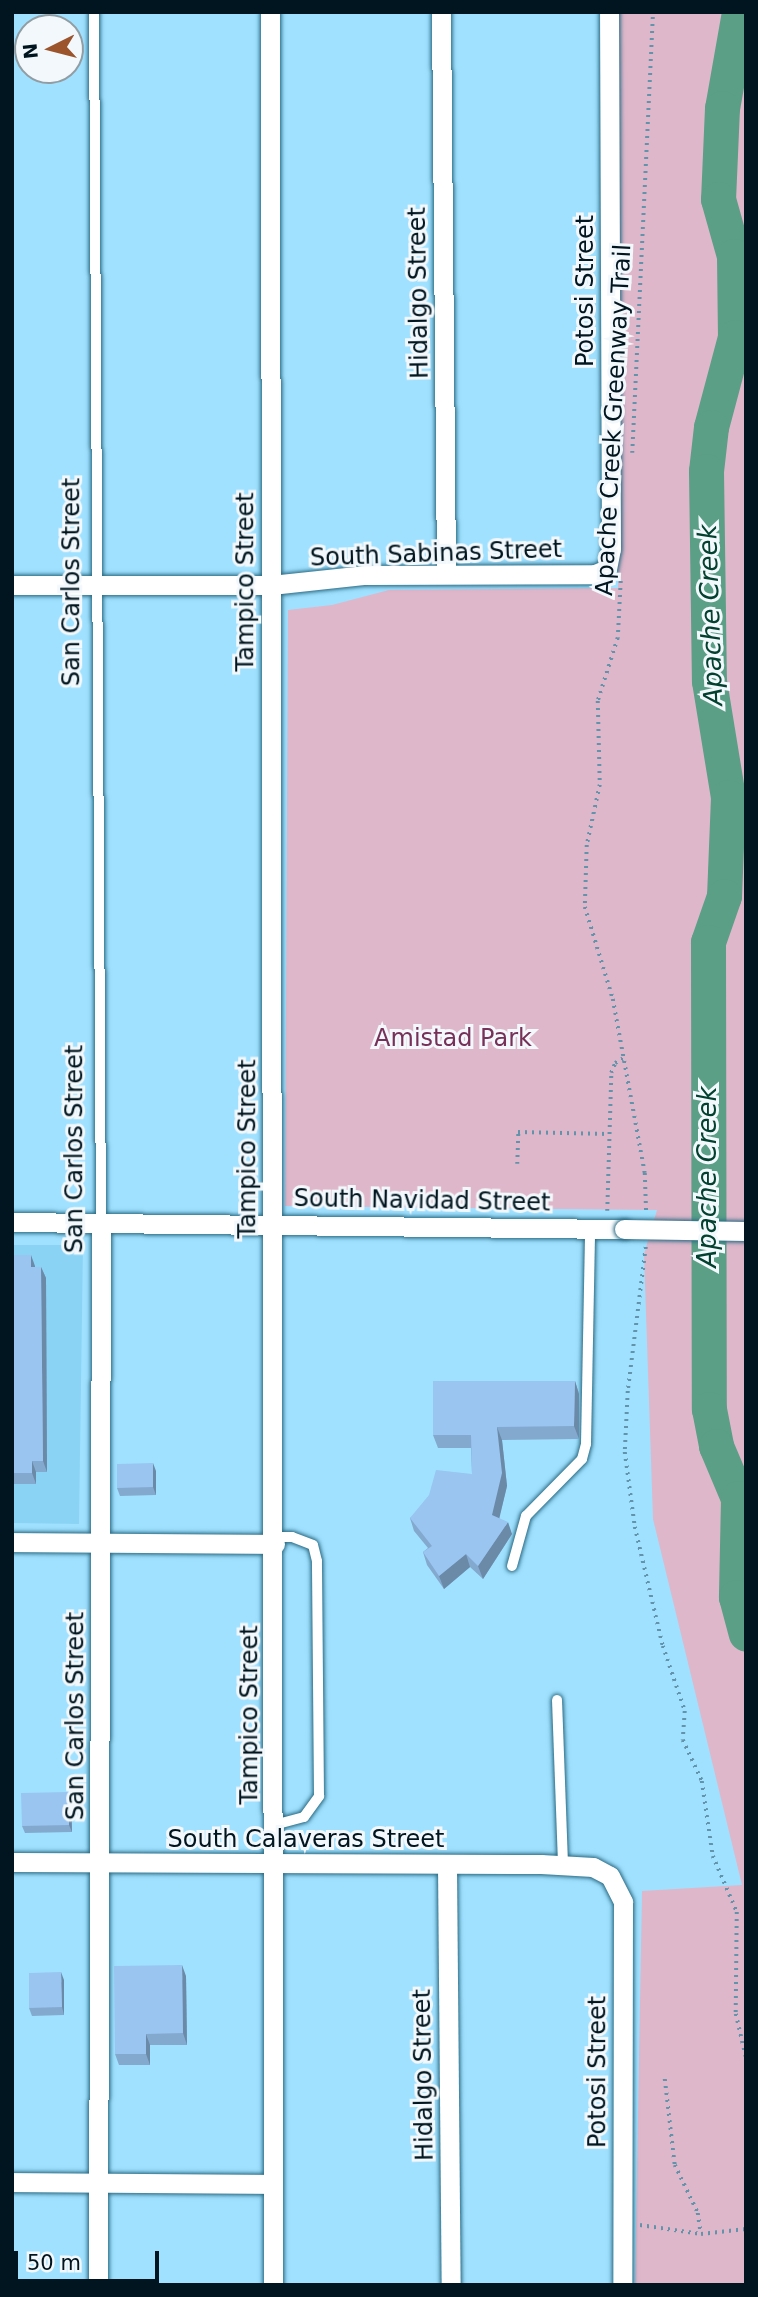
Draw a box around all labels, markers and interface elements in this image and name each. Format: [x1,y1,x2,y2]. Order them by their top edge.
north arrow [14,14,84,84]
text: N [18,42,42,60]
street label: Hidalgo Street [403,207,435,379]
street label: Potosi Street [572,215,600,367]
street label: Apache Creek Greenway Trail [590,243,638,597]
street label: San Carlos Street [58,478,86,686]
street label: Tampico Street [232,492,260,672]
water label: Apache Creek [692,524,730,706]
street label: South Sabinas Street [309,535,563,573]
park label: Amistad Park [374,1025,532,1053]
street label: San Carlos Street [61,1045,89,1253]
street label: Tampico Street [234,1059,262,1239]
water label: Apache Creek [692,1086,724,1268]
street label: South Navidad Street [293,1184,551,1218]
street label: San Carlos Street [62,1612,90,1820]
street label: Tampico Street [236,1625,264,1805]
street label: South Calaveras Street [168,1826,444,1854]
street label: Hidalgo Street [408,1989,440,2161]
street label: Potosi Street [584,1996,612,2148]
scale bar [18,2238,163,2282]
text: 50 m [27,2251,81,2275]

